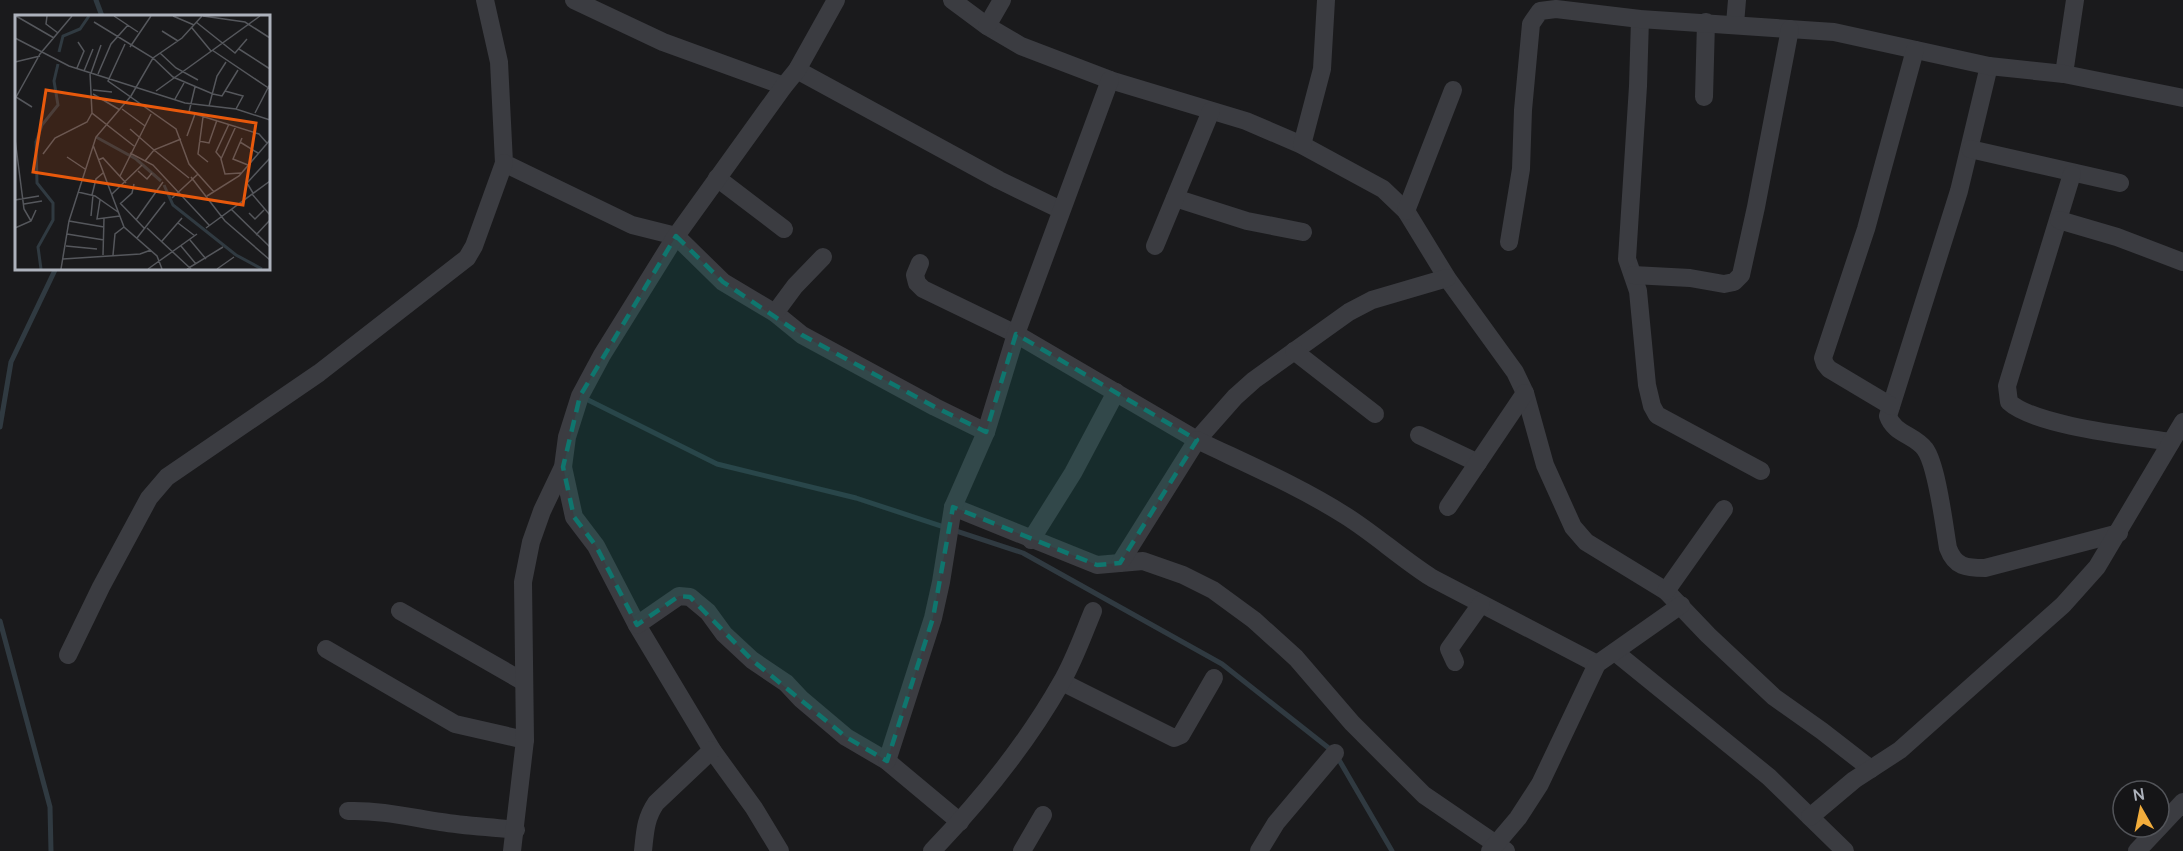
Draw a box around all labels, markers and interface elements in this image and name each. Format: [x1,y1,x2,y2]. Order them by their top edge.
inset map [15,15,270,270]
north arrow [2111,779,2171,839]
text: N [2131,782,2146,806]

